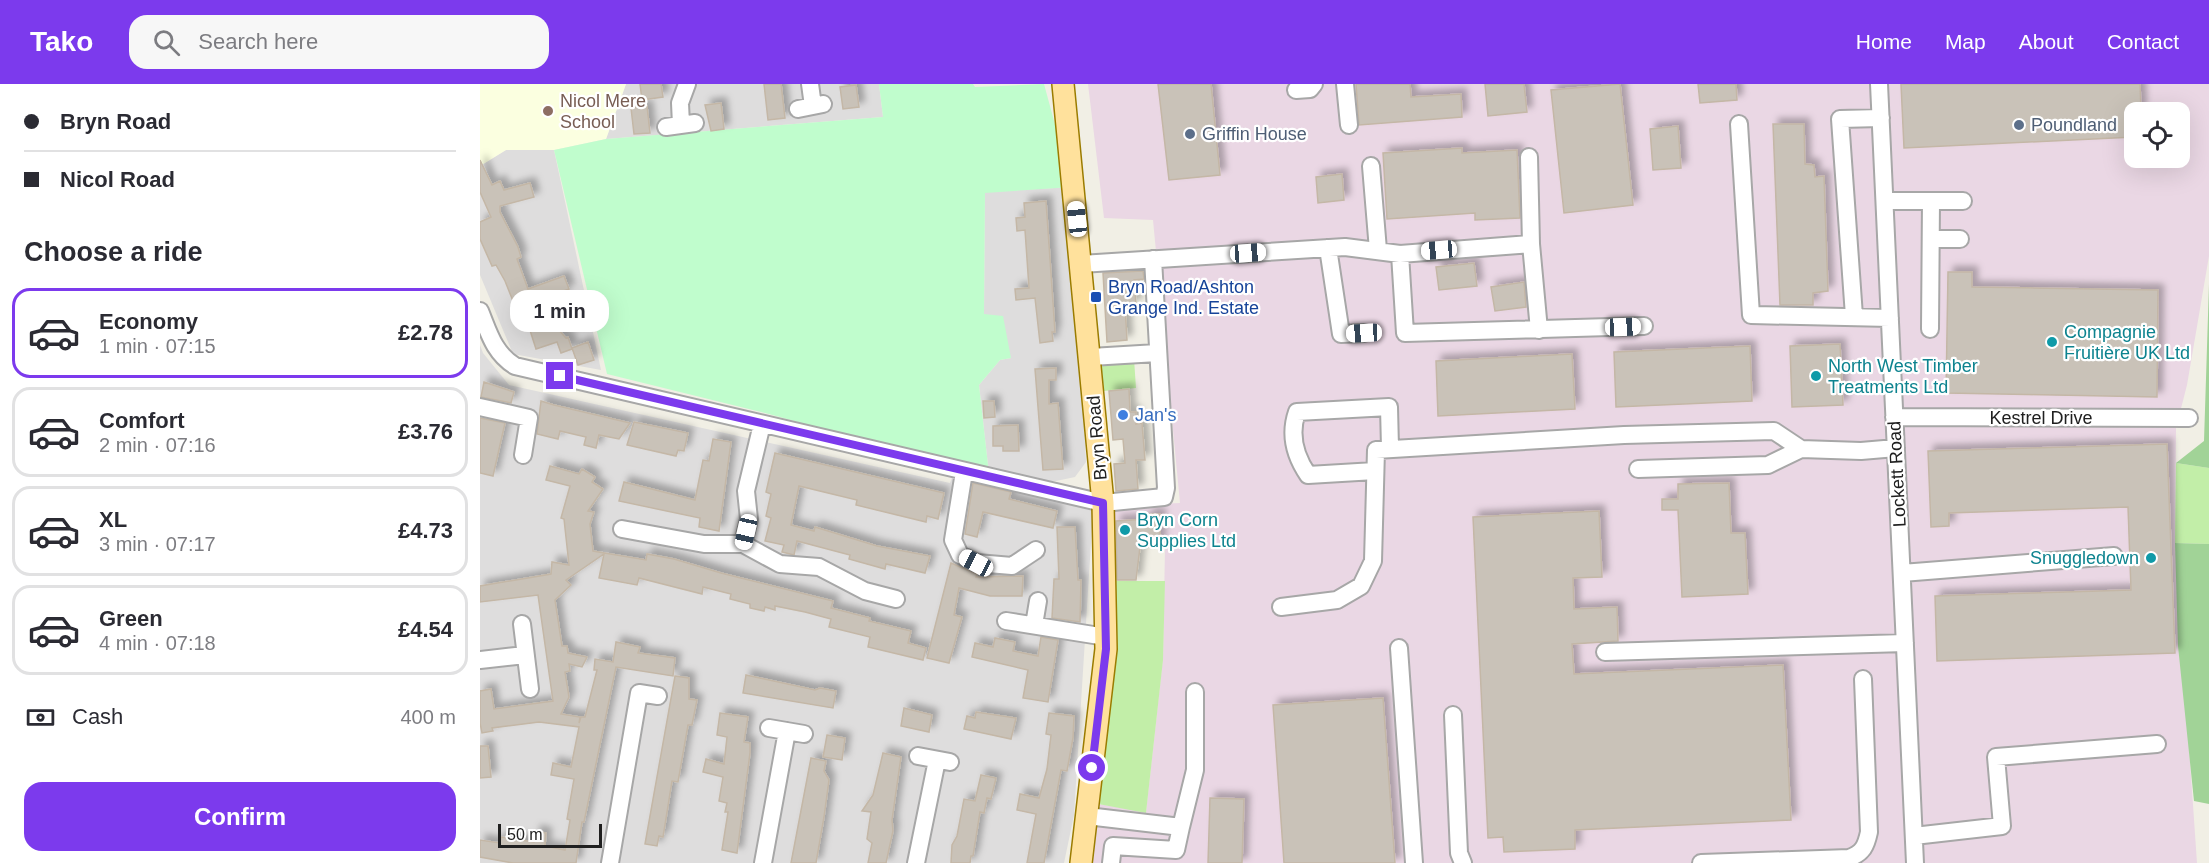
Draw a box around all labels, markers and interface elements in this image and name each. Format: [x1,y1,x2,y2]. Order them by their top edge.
search box [129,15,549,69]
text: Tako [30,26,93,57]
icon: search [150,26,183,59]
text: Search here [198,29,318,54]
text: Home [1856,30,1912,53]
text: Map [1945,30,1986,53]
text: About [2019,30,2074,53]
text: Contact [2107,30,2179,53]
place label: Nicol Mere School [560,91,646,132]
map controls [2124,102,2190,168]
button: locate [2124,102,2190,168]
marker: Nicol Mere School [541,104,555,118]
text: Bryn Road [60,109,171,134]
place label: Poundland [2031,115,2117,135]
marker: Poundland [2012,118,2026,132]
place label: Griffin House [1202,124,1307,144]
marker: Griffin House [1183,127,1197,141]
text: Nicol Road [60,167,175,192]
car [1066,200,1088,238]
text: Choose a ride [24,237,203,267]
car [1420,239,1458,261]
car [1229,243,1267,263]
place label: Bryn Road/Ashton Grange Ind. Estate [1108,277,1259,318]
callout: 1 min [511,289,610,331]
marker: Bryn Road/Ashton Grange Ind. Estate [1089,290,1103,304]
text: 1 min [533,300,586,322]
icon: car [27,306,81,360]
text: Economy [99,309,198,334]
car [1605,317,1641,337]
text: £2.78 [398,320,453,345]
place label: Compagnie Fruitière UK Ltd [2064,322,2190,363]
car [1346,323,1382,343]
text: 1 min · 07:15 [99,335,216,357]
marker: Compagnie Fruitière UK Ltd [2045,335,2059,349]
place label: North West Timber Treatments Ltd [1828,356,1978,397]
route end [546,362,573,389]
marker: North West Timber Treatments Ltd [1809,369,1823,383]
street label: Bryn Road [1083,395,1111,481]
icon: car [27,405,81,459]
place label: Jan's [1135,405,1176,425]
text: Comfort [99,408,185,433]
marker: Jan's [1116,408,1130,422]
street label: Kestrel Drive [1989,408,2093,428]
text: £3.76 [398,419,453,444]
street label: Lockett Road [1884,421,1910,527]
text: 2 min · 07:16 [99,434,216,456]
icon: car [27,504,81,558]
text: XL [99,507,127,532]
place label: Bryn Corn Supplies Ltd [1137,510,1236,551]
car [733,512,759,552]
text: £4.73 [398,518,453,543]
marker: Bryn Corn Supplies Ltd [1118,523,1132,537]
text: 3 min · 07:17 [99,533,216,555]
car [956,547,996,579]
place label: Snuggledown [2030,548,2139,568]
marker: Snuggledown [2144,551,2158,565]
icon: car [27,603,81,657]
text: Green [99,606,163,631]
text: £4.54 [398,617,453,642]
text: 4 min · 07:18 [99,632,216,654]
icon: cash [24,701,57,734]
text: Cash [72,704,123,729]
text: 400 m [400,706,456,728]
route start [1078,754,1105,781]
button: Confirm [24,782,456,851]
scale bar [498,821,602,848]
text: 50 m [507,826,543,843]

